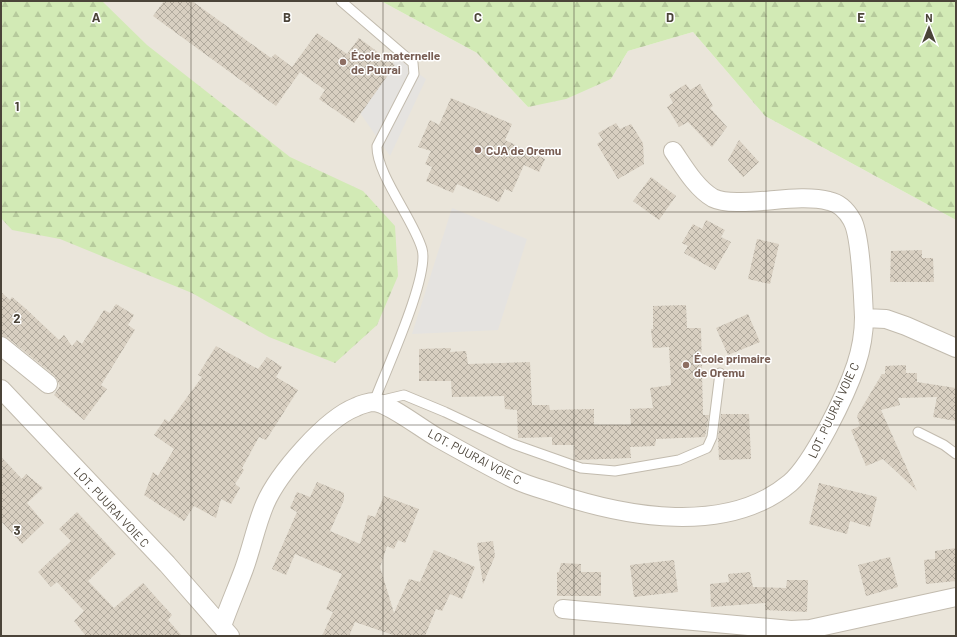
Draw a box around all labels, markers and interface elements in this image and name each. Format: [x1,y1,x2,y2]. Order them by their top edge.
north arrow [909,8,949,48]
text: A [92,9,101,25]
text: B [283,9,291,25]
text: C [474,9,482,25]
text: D [666,9,674,25]
text: E [857,9,865,25]
text: N [925,11,933,24]
place label: École maternelle de Puurai [351,48,441,76]
marker: École maternelle de Puurai [338,57,348,67]
text: 1 [15,98,19,114]
place label: CJA de Oremu [486,143,561,157]
marker: CJA de Oremu [473,145,483,155]
text: 2 [13,310,21,326]
place label: École primaire de Oremu [694,351,771,379]
marker: École primaire de Oremu [681,360,691,370]
street label: LOT. PUURAI VOIE C [805,360,861,460]
street label: LOT. PUURAI VOIE C [426,425,524,487]
street label: LOT. PUURAI VOIE C [71,464,153,550]
text: 3 [13,522,21,538]

